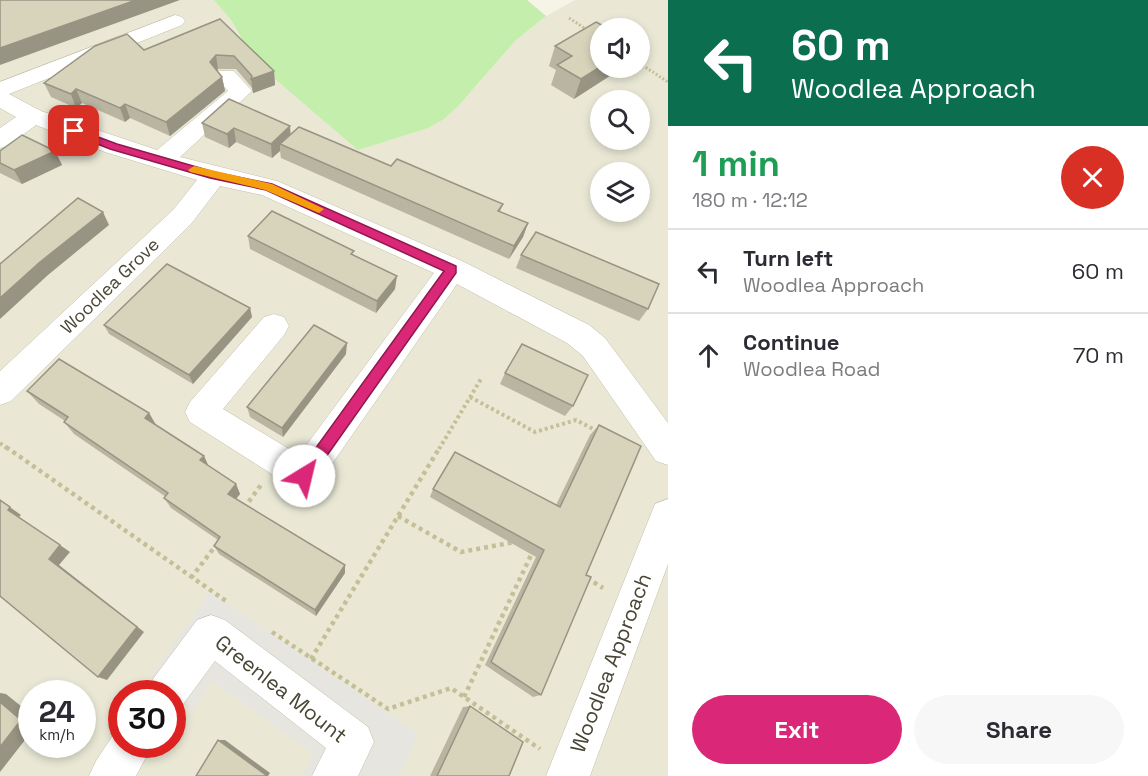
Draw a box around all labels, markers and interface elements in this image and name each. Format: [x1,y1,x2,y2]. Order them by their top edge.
map controls [590,18,650,222]
button: sound [590,18,650,78]
text: 60 m [791,19,891,72]
icon: left [692,24,770,102]
text: Woodlea Approach [791,71,1036,106]
button: search [590,90,650,150]
pin [48,105,99,156]
icon: arrive [57,114,90,147]
text: 1 min [692,141,780,187]
button: close [1061,146,1124,209]
button: layers [590,162,650,222]
text: 180 m · 12:12 [692,187,808,213]
street label: Woodlea Grove [55,233,164,339]
text: Turn left [743,244,833,272]
icon: left [692,255,725,288]
text: 60 m [1072,257,1124,285]
text: Woodlea Approach [743,272,924,298]
text: Continue [743,328,839,356]
icon: ahead [692,339,725,372]
text: 70 m [1073,341,1124,369]
text: Woodlea Road [743,356,880,382]
position arrow [272,444,336,508]
street label: Woodlea Approach [564,569,657,757]
street label: Greenlea Mount [210,629,353,749]
speed limit sign: 30 [108,680,186,758]
text: 24 [39,692,75,731]
button: Exit [692,695,902,764]
button: Share [914,695,1124,764]
text: km/h [39,725,75,744]

